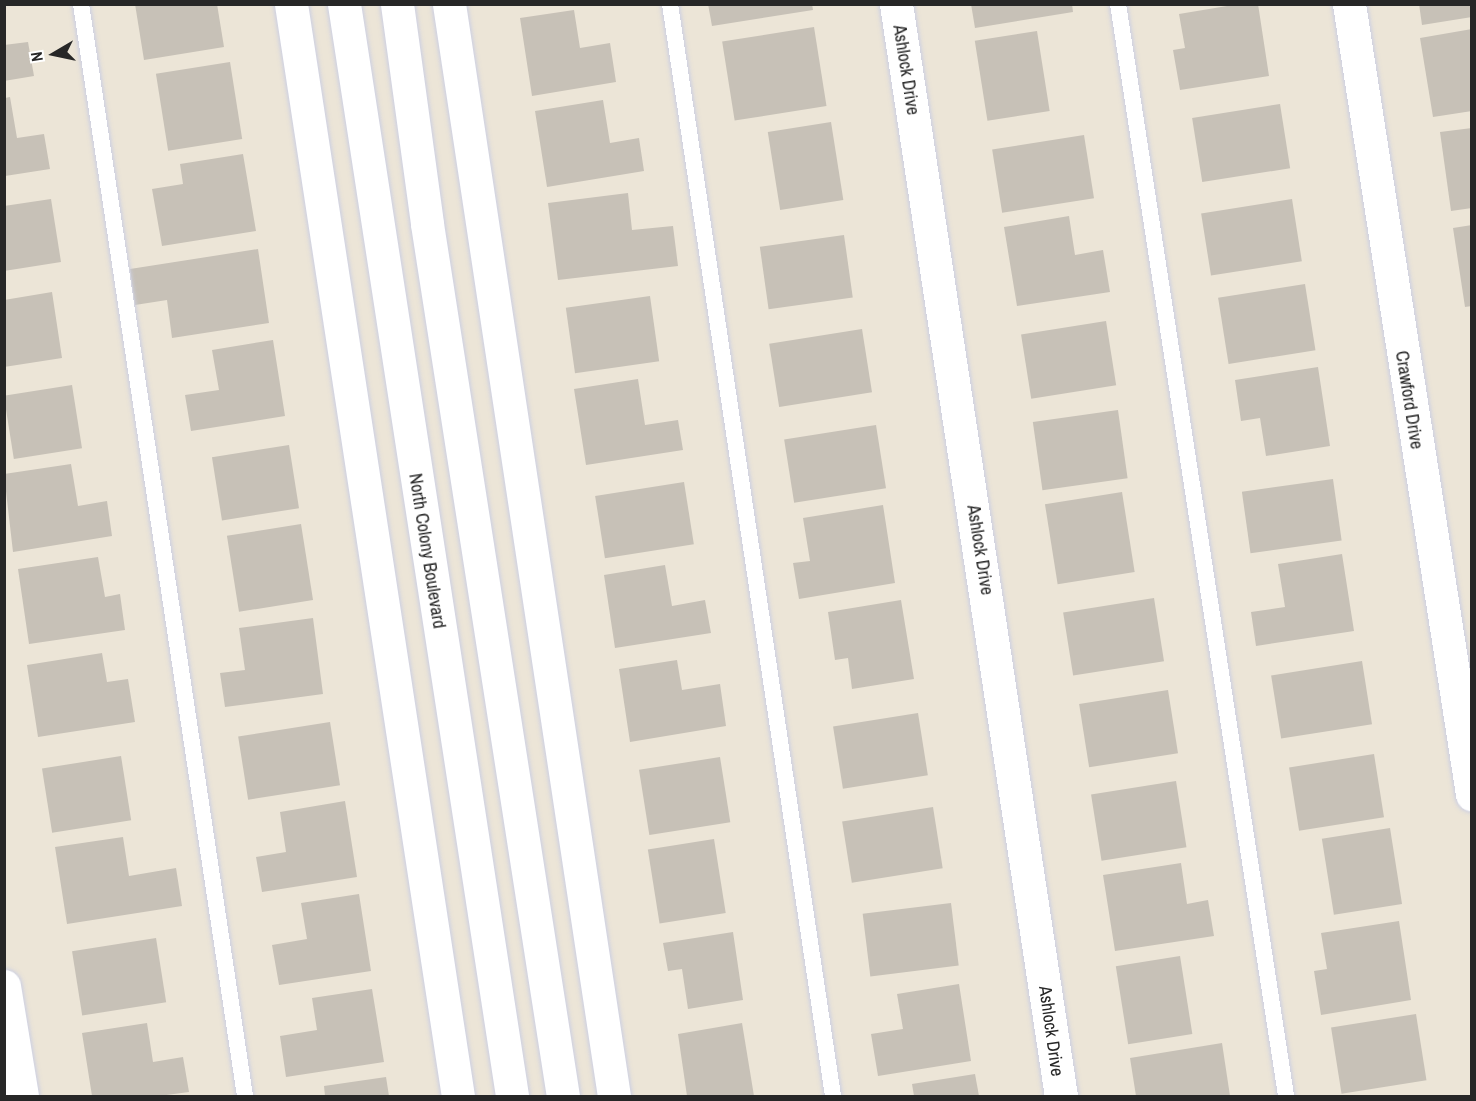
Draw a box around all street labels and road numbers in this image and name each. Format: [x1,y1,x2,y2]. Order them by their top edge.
street label: Ashlock Drive [888,23,924,117]
street label: Crawford Drive [1391,349,1427,451]
street label: North Colony Boulevard [404,472,450,630]
street label: Ashlock Drive [962,503,998,597]
street label: Ashlock Drive [1034,984,1068,1078]

